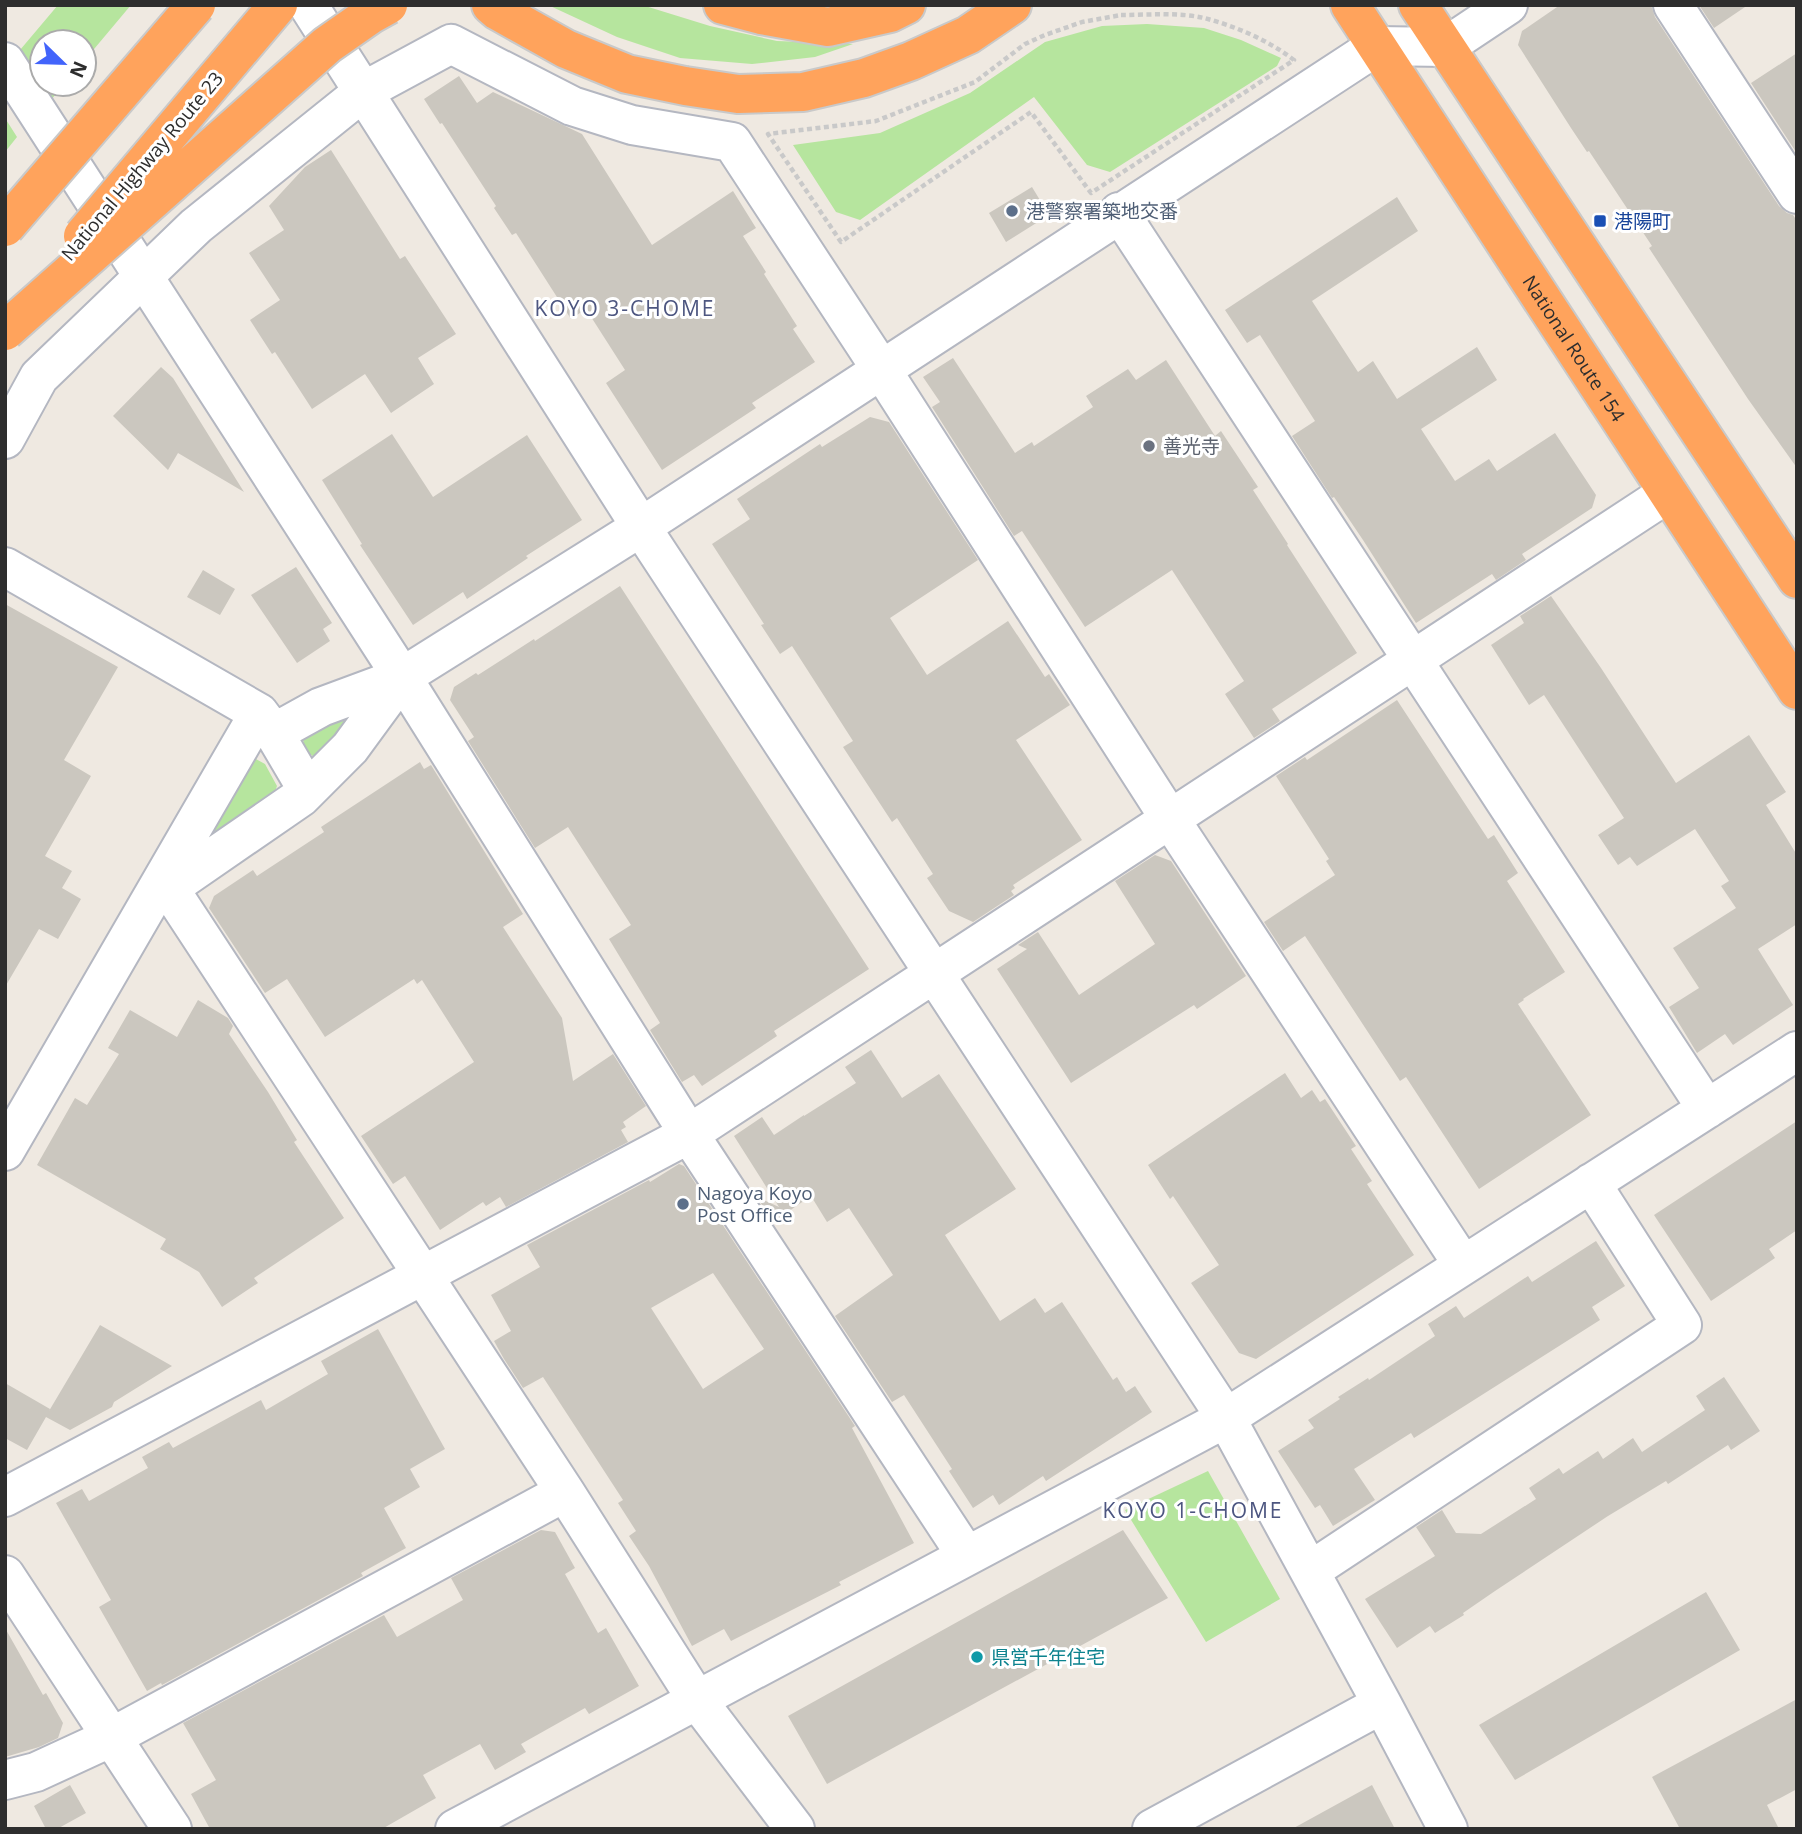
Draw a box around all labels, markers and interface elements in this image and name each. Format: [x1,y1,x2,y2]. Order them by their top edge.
north arrow [28,28,98,98]
street label: National Highway Route 23 [56,67,228,265]
place label: 港警察署築地交番 [1026,198,1178,224]
marker: 港警察署築地交番 [1004,203,1020,219]
place label: 港陽町 [1614,208,1671,234]
marker: 港陽町 [1592,213,1608,229]
street label: National Route 154 [1517,270,1631,427]
district label: KOYO 3-CHOME [534,294,716,322]
place label: 善光寺 [1163,433,1220,459]
marker: 善光寺 [1141,438,1157,454]
place label: Nagoya Koyo Post Office [697,1180,813,1228]
marker: Nagoya Koyo Post Office [675,1196,691,1212]
district label: KOYO 1-CHOME [1102,1496,1284,1524]
place label: 県営千年住宅 [991,1644,1105,1670]
marker: 県営千年住宅 [969,1649,985,1665]

